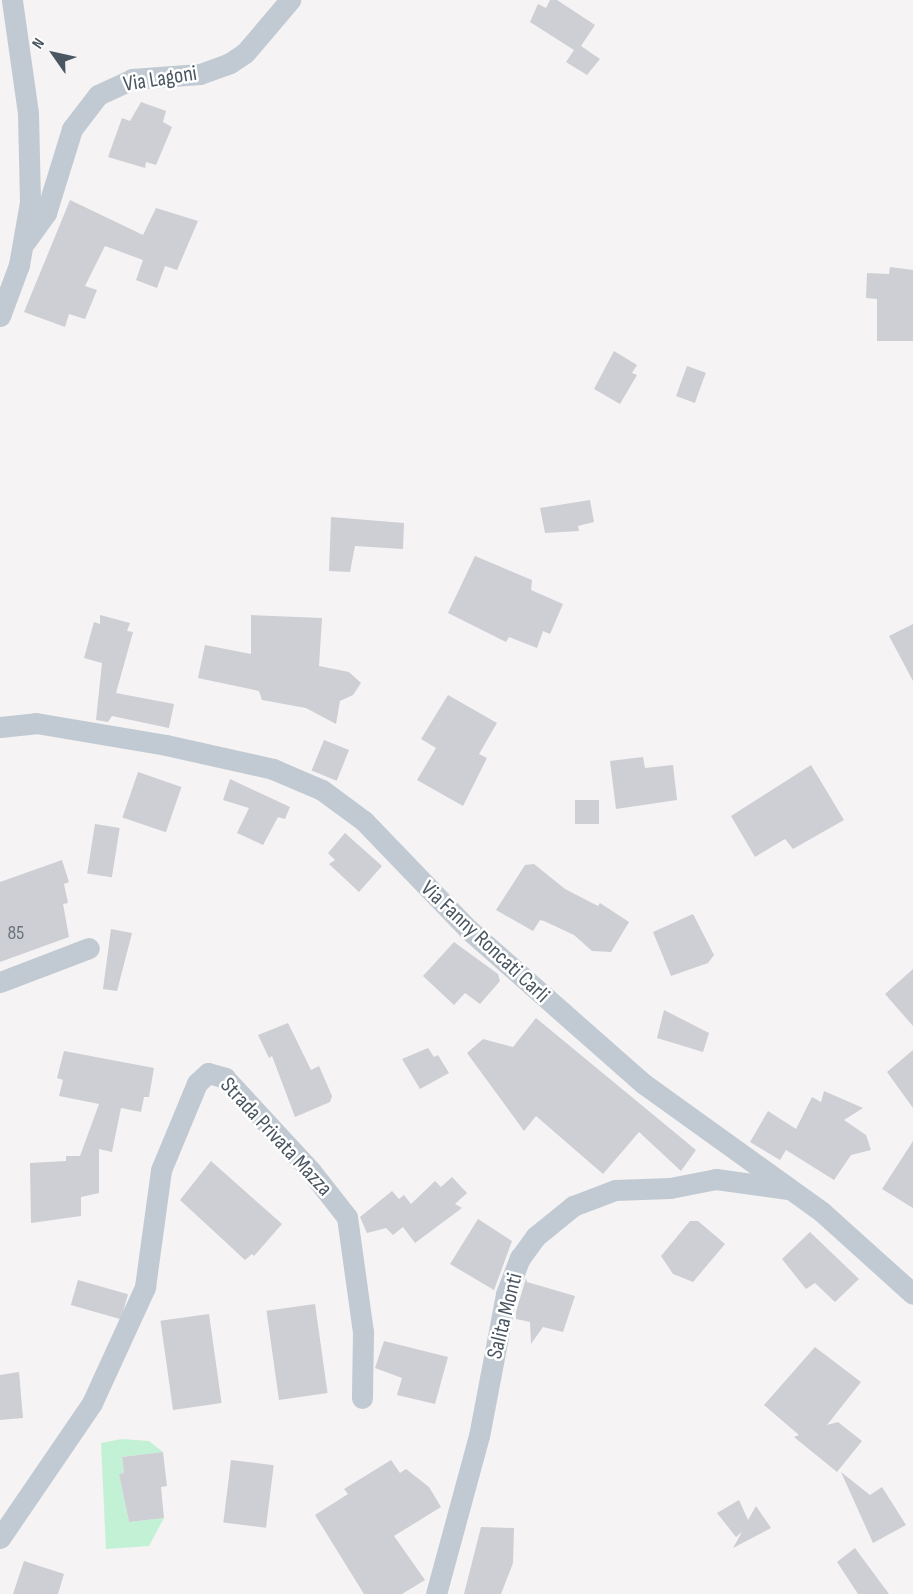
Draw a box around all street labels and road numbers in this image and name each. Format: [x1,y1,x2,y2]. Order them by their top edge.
street label: Via Lagoni [121,60,199,98]
street label: Via Fanny Roncati Carli [415,876,555,1008]
street label: Strada Privata Mazza [214,1072,338,1202]
street label: Salita Monti [482,1270,528,1362]

